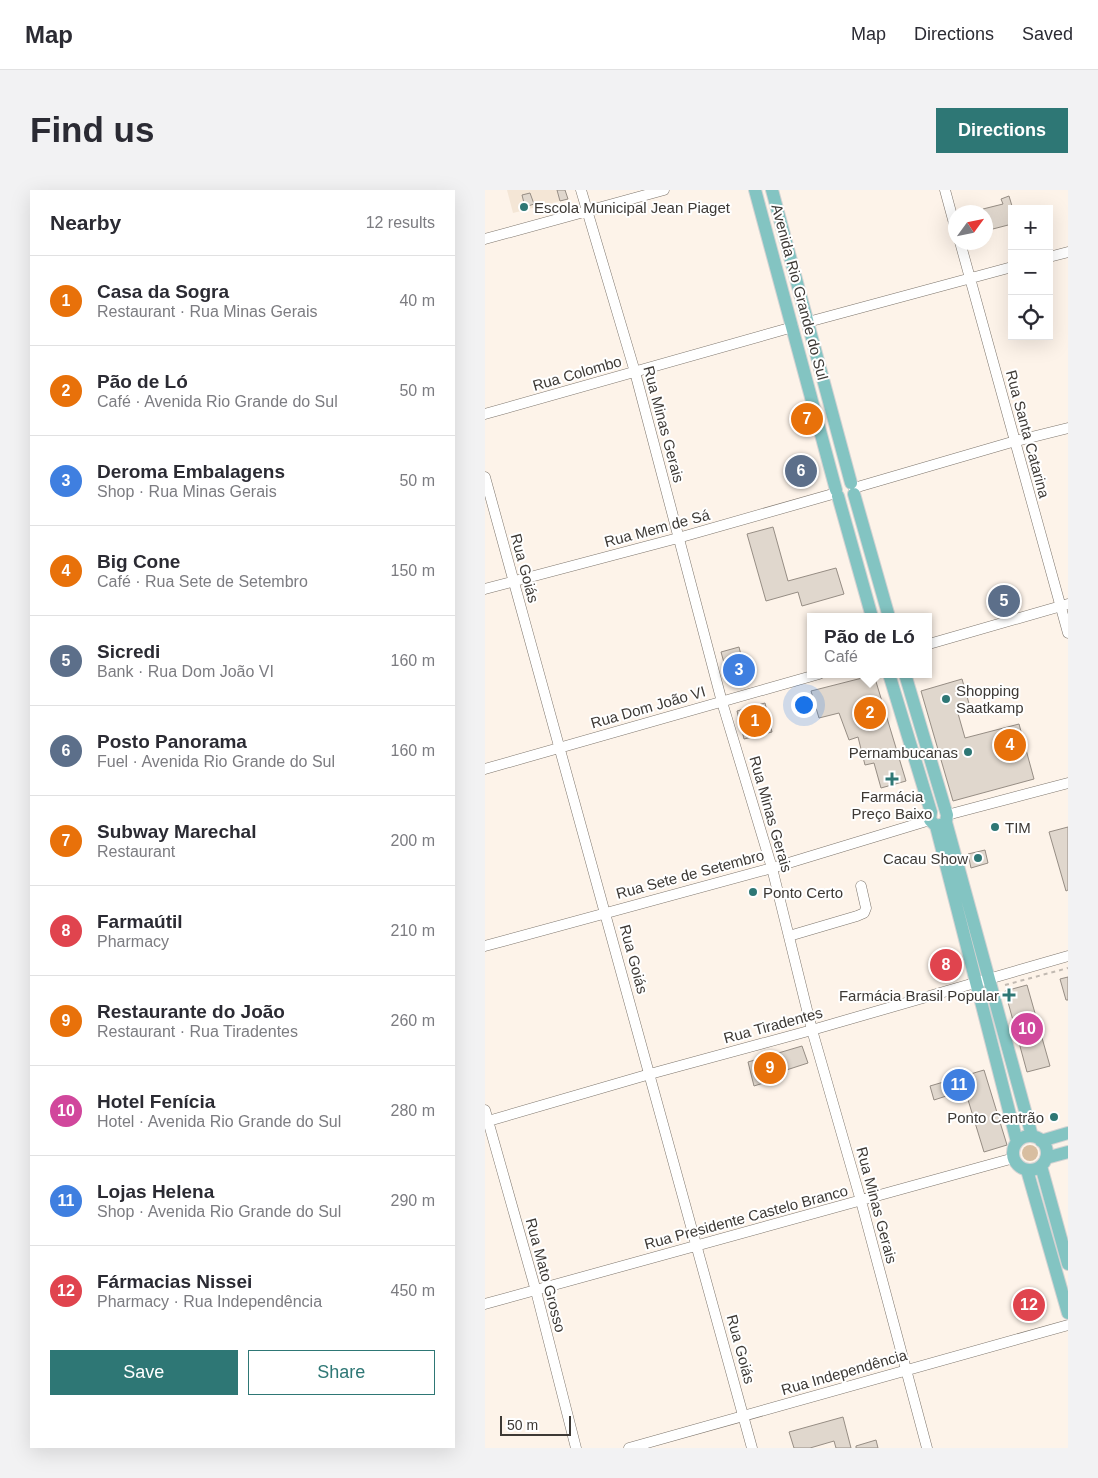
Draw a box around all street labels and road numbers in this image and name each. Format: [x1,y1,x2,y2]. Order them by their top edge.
street label: Avenida Rio Grande do Sul [768,202,832,382]
street label: Rua Colombo [531,352,623,394]
street label: Rua Minas Gerais [640,364,688,484]
street label: Rua Santa Catarina [1003,368,1053,500]
street label: Rua Mem de Sá [602,506,712,550]
street label: Rua Goiás [508,532,542,604]
street label: Rua Dom João VI [589,683,707,731]
street label: Rua Minas Gerais [746,754,796,874]
street label: Rua Sete de Setembro [614,846,766,902]
street label: Rua Goiás [617,923,651,995]
street label: Rua Tiradentes [722,1004,824,1046]
street label: Rua Minas Gerais [853,1145,901,1265]
street label: Rua Presidente Castelo Branco [642,1182,850,1252]
street label: Rua Mato Grosso [523,1216,569,1334]
street label: Rua Goiás [724,1313,758,1385]
street label: Rua Independência [779,1346,910,1398]

